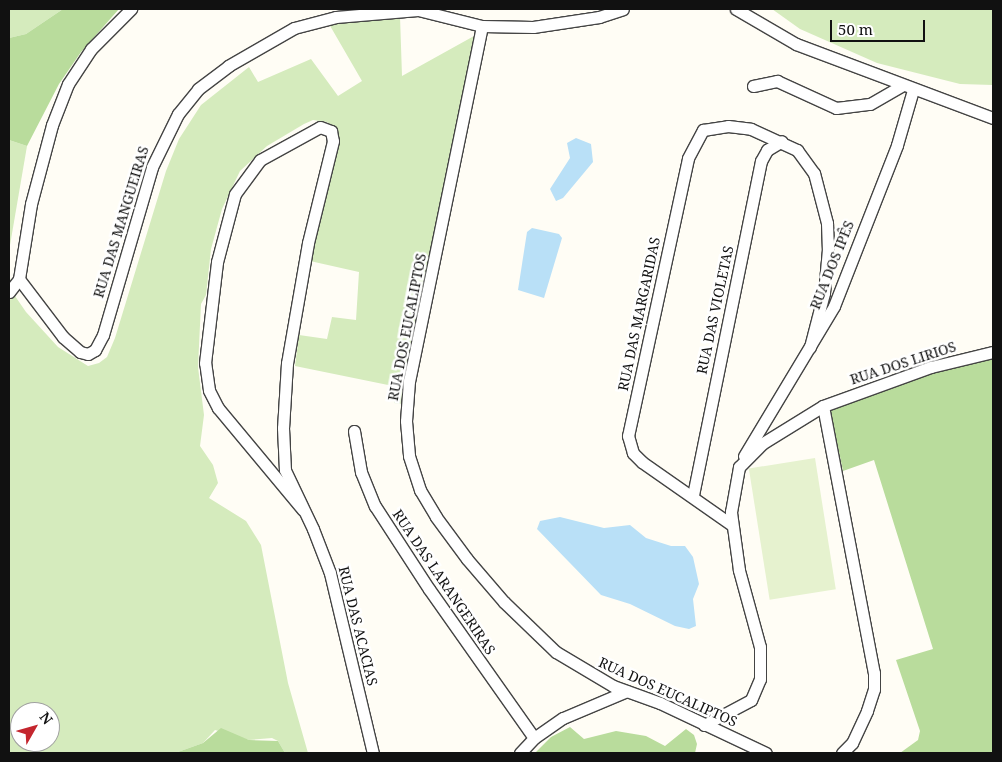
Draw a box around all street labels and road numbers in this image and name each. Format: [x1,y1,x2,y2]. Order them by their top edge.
street label: RUA DAS MANGUEIRAS [90,144,152,300]
street label: RUA DOS IPÊS [807,218,857,312]
street label: RUA DAS MARGARIDAS [614,236,664,392]
street label: RUA DAS VIOLETAS [693,244,737,376]
street label: RUA DOS EUCALIPTOS [384,252,430,402]
street label: RUA DOS LIRIOS [848,338,958,388]
street label: RUA DAS LARANGERIRAS [389,506,499,658]
street label: RUA DAS ACACIAS [335,565,381,687]
street label: RUA DOS EUCALIPTOS [596,654,740,730]

